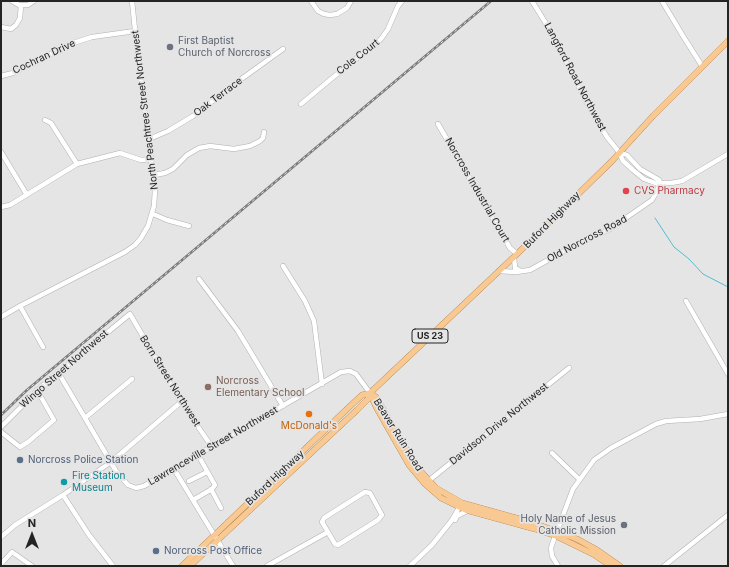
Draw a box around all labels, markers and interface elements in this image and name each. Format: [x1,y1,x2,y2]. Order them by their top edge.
street label: Langford Road Northwest [541,21,609,133]
street label: North Peachtree Street Northwest [129,30,161,190]
place label: First Baptist Church of Norcross [178,35,271,58]
street label: Cochran Drive [11,37,77,77]
street label: Cole Court [334,37,382,77]
marker: First Baptist Church of Norcross [165,42,175,52]
street label: Oak Terrace [191,75,245,119]
street label: Norcross Industrial Court [442,136,512,244]
place label: CVS Pharmacy [634,185,705,197]
marker: CVS Pharmacy [621,186,631,196]
street label: Buford Highway [521,189,583,251]
street label: Old Norcross Road [545,213,629,265]
street label: Wingo Street Northwest [17,327,111,411]
road number: US 23 [412,329,448,343]
street label: Born Street Northwest [137,333,203,429]
place label: Norcross Elementary School [216,375,305,398]
street label: Davidson Drive Northwest [447,380,551,468]
marker: Norcross Elementary School [203,382,213,392]
street label: Beaver Ruin Road [371,396,425,474]
street label: Lawrenceville Street Northwest [146,404,280,488]
marker: McDonald's [304,409,314,419]
place label: McDonald's [281,420,337,432]
street label: Buford Highway [243,448,307,508]
place label: Norcross Police Station [28,454,138,466]
marker: Norcross Police Station [15,455,25,465]
place label: Fire Station Museum [72,470,126,494]
marker: Fire Station Museum [59,477,69,487]
place label: Holy Name of Jesus Catholic Mission [521,513,616,536]
north arrow [12,515,52,555]
text: N [28,516,36,530]
marker: Holy Name of Jesus Catholic Mission [619,520,629,530]
place label: Norcross Post Office [164,545,262,557]
marker: Norcross Post Office [151,546,161,556]

